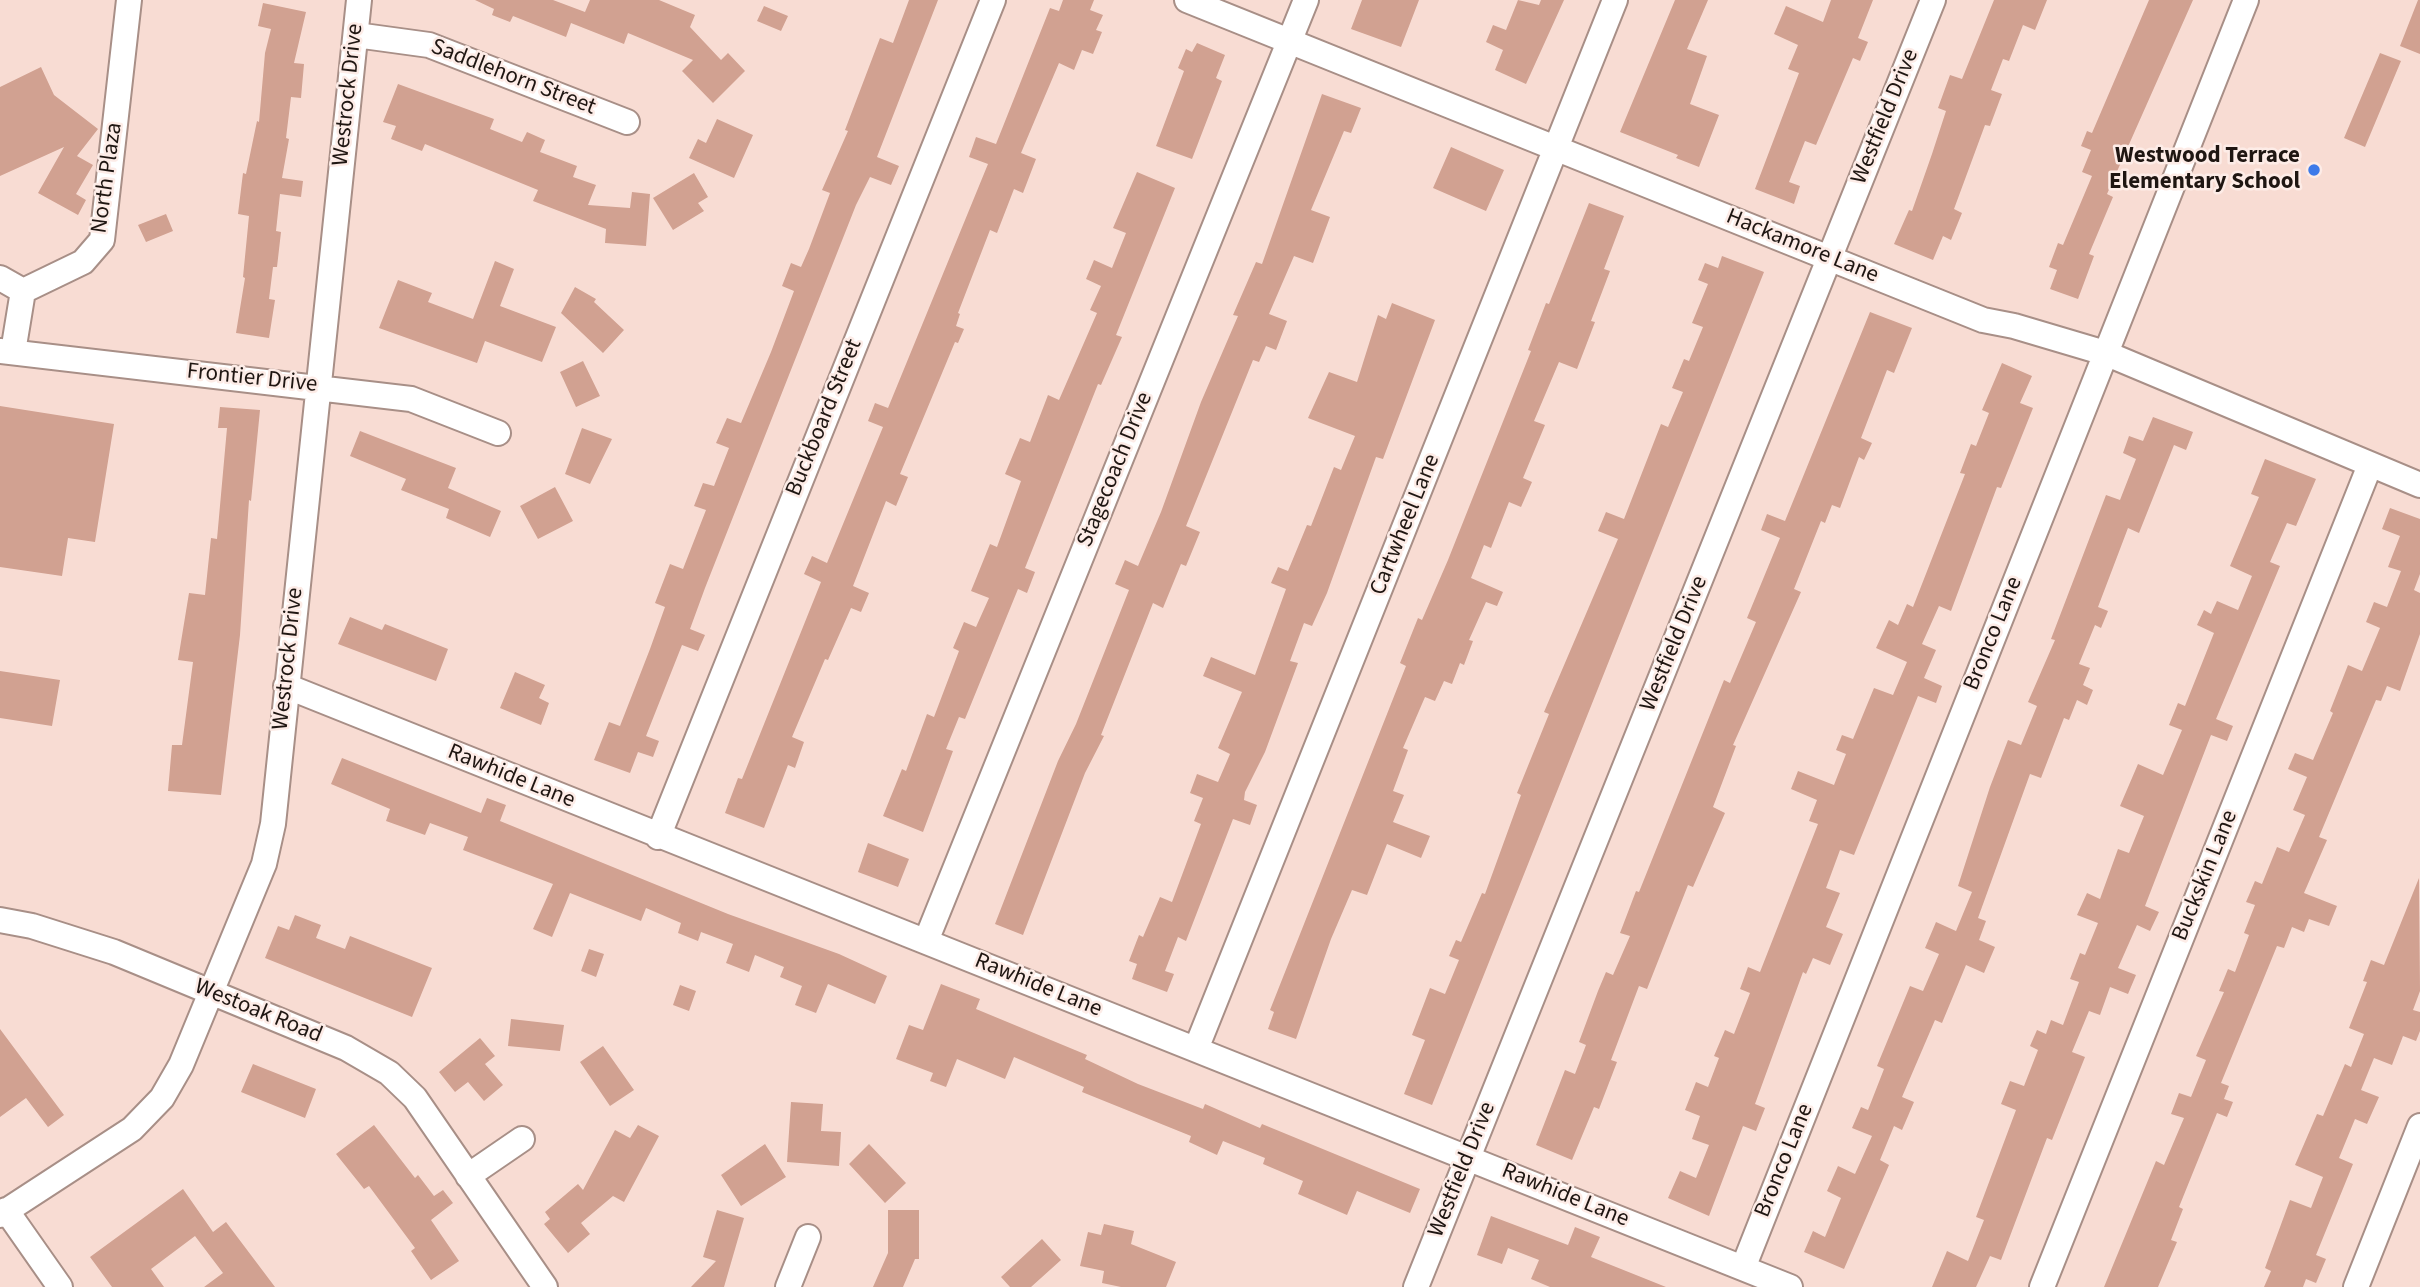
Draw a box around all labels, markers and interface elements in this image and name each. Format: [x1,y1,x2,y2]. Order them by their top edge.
street label: Westrock Drive [328,22,370,168]
street label: Saddlehorn Street [427,34,599,122]
street label: Westfield Drive [1846,45,1926,189]
street label: North Plaza [87,121,129,235]
place label: Westwood Terrace Elementary School [2109,143,2300,197]
marker: Westwood Terrace Elementary School [2306,162,2322,178]
street label: Hackamore Lane [1722,204,1882,290]
street label: Buckboard Street [781,335,869,501]
street label: Frontier Drive [185,358,319,400]
street label: Stagecoach Drive [1072,389,1160,551]
street label: Cartwheel Lane [1365,450,1447,600]
street label: Westfield Drive [1635,572,1715,716]
street label: Bronco Lane [1959,573,2029,695]
street label: Westrock Drive [268,586,310,732]
street label: Rawhide Lane [443,739,579,815]
street label: Buckskin Lane [2167,807,2245,945]
street label: Rawhide Lane [970,948,1106,1024]
street label: Westoak Road [190,974,326,1050]
street label: Westfield Drive [1423,1098,1503,1242]
street label: Bronco Lane [1750,1100,1820,1222]
street label: Rawhide Lane [1497,1158,1633,1234]

